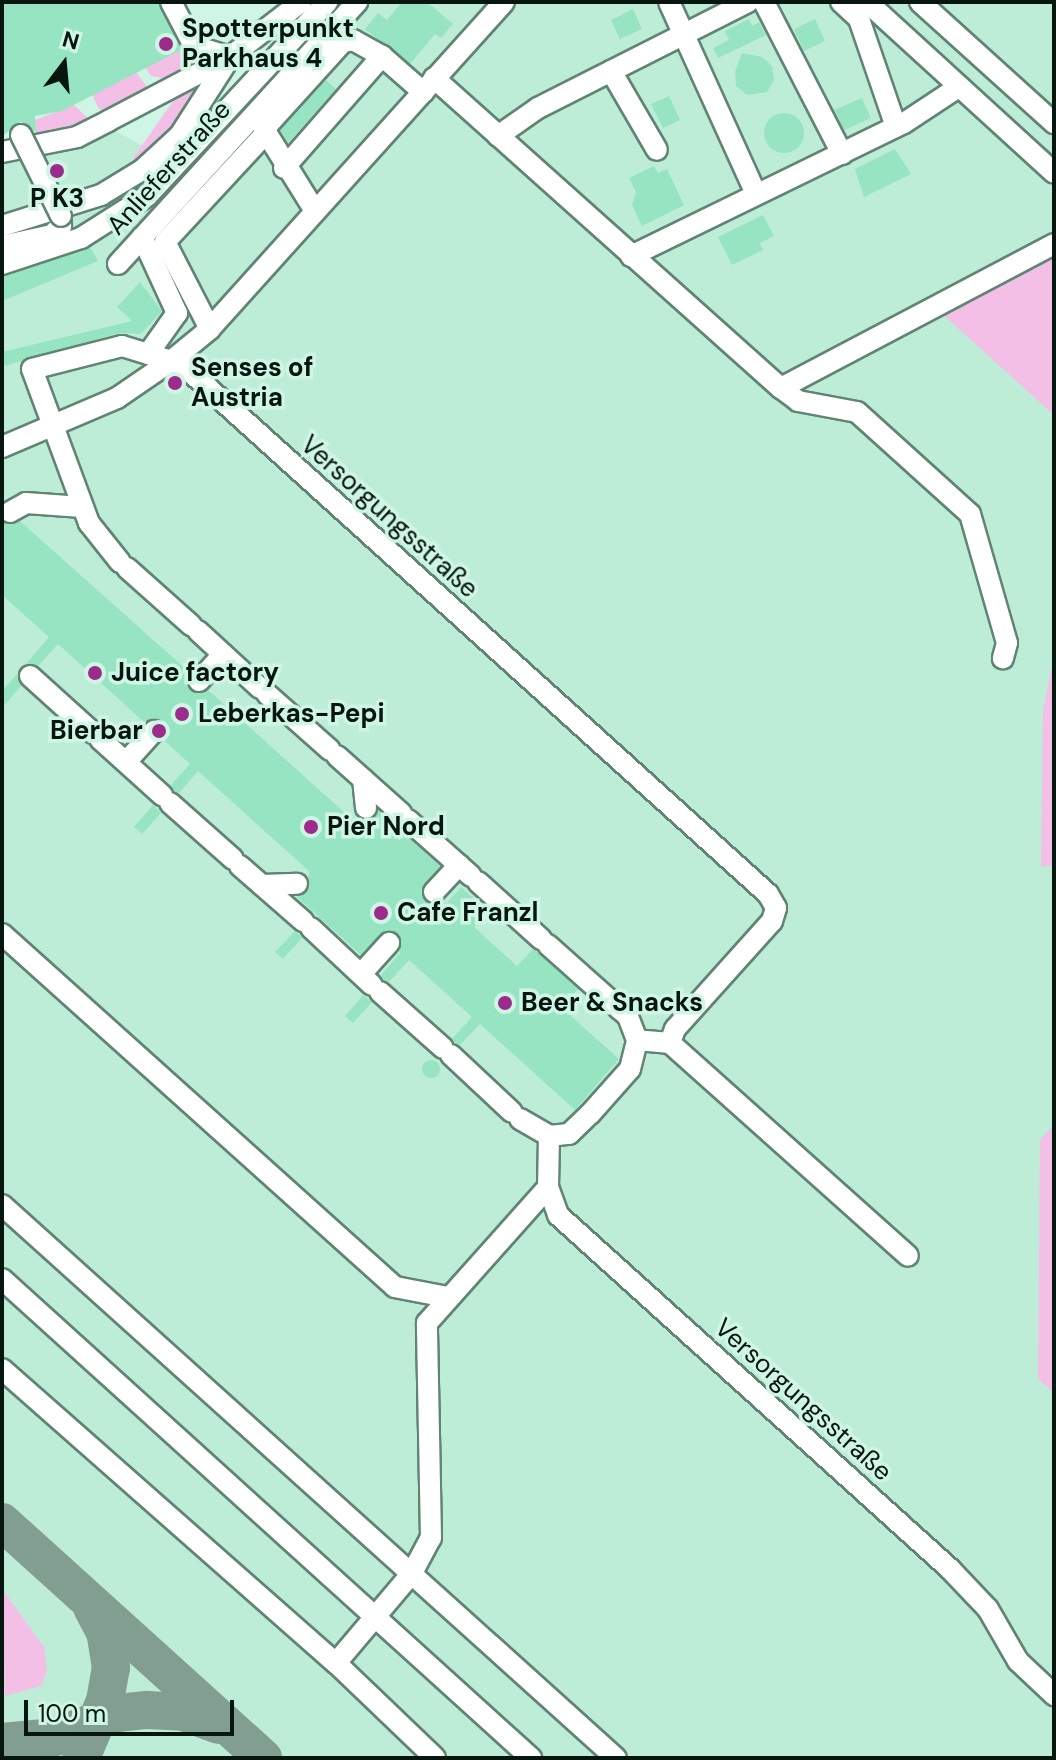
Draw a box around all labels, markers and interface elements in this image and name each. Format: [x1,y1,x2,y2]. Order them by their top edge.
place label: Spotterpunkt Parkhaus 4 [182,13,354,74]
north arrow [24,24,104,104]
text: N [59,24,82,57]
marker: Spotterpunkt Parkhaus 4 [157,35,175,53]
street label: Anlieferstraße [101,94,237,242]
marker: P K3 [48,162,66,180]
place label: P K3 [30,183,84,215]
place label: Senses of Austria [191,352,313,414]
marker: Senses of Austria [166,374,184,392]
street label: Versorgungsstraße [294,429,484,605]
place label: Juice factory [111,657,279,689]
marker: Juice factory [86,664,104,682]
place label: Leberkas-Pepi [198,698,385,730]
marker: Leberkas-Pepi [173,705,191,723]
place label: Bierbar [50,715,143,747]
marker: Bierbar [150,722,168,740]
place label: Pier Nord [327,811,445,843]
marker: Pier Nord [302,818,320,836]
place label: Cafe Franzl [397,897,538,929]
marker: Cafe Franzl [372,904,390,922]
place label: Beer & Snacks [521,987,703,1019]
marker: Beer & Snacks [496,994,514,1012]
street label: Versorgungsstraße [708,1312,898,1488]
scale bar [28,1684,238,1734]
text: 100 m [38,1698,106,1729]

